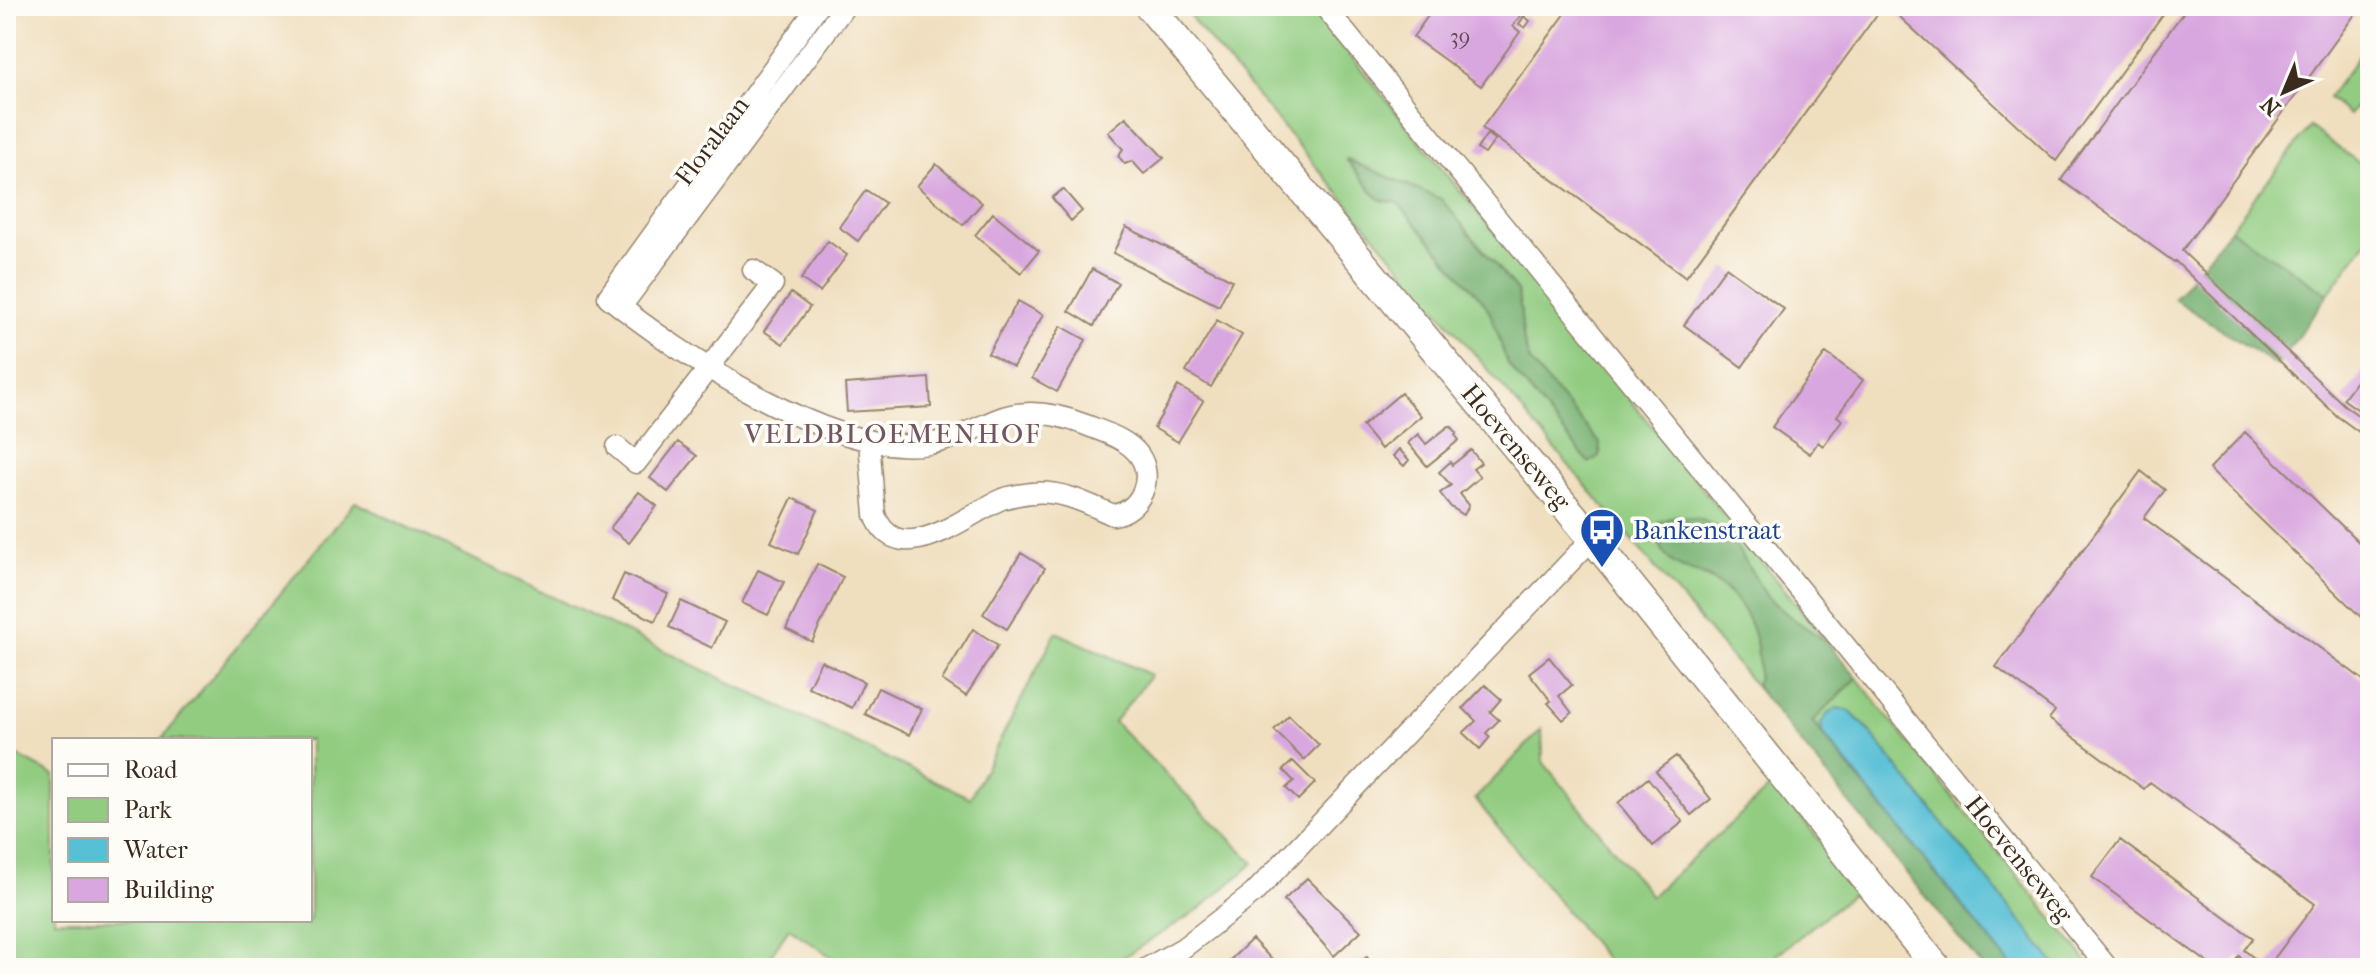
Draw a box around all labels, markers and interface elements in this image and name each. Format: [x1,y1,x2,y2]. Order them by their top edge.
house number: 39 [1450,24,1470,50]
north arrow [2244,52,2324,132]
street label: Floralaan [668,90,756,192]
text: N [2256,90,2286,121]
street label: Hoevenseweg [1455,378,1578,517]
district label: VELDBLOEMENHOF [743,417,1042,450]
bus stop icon: Bankenstraat [1578,506,1626,569]
place label: Bankenstraat [1633,515,1782,546]
legend [52,738,312,922]
text: Road [124,756,178,784]
street label: Hoevenseweg [1958,789,2080,930]
text: Park [124,796,172,824]
text: Water [123,836,188,864]
text: Building [124,876,215,904]

